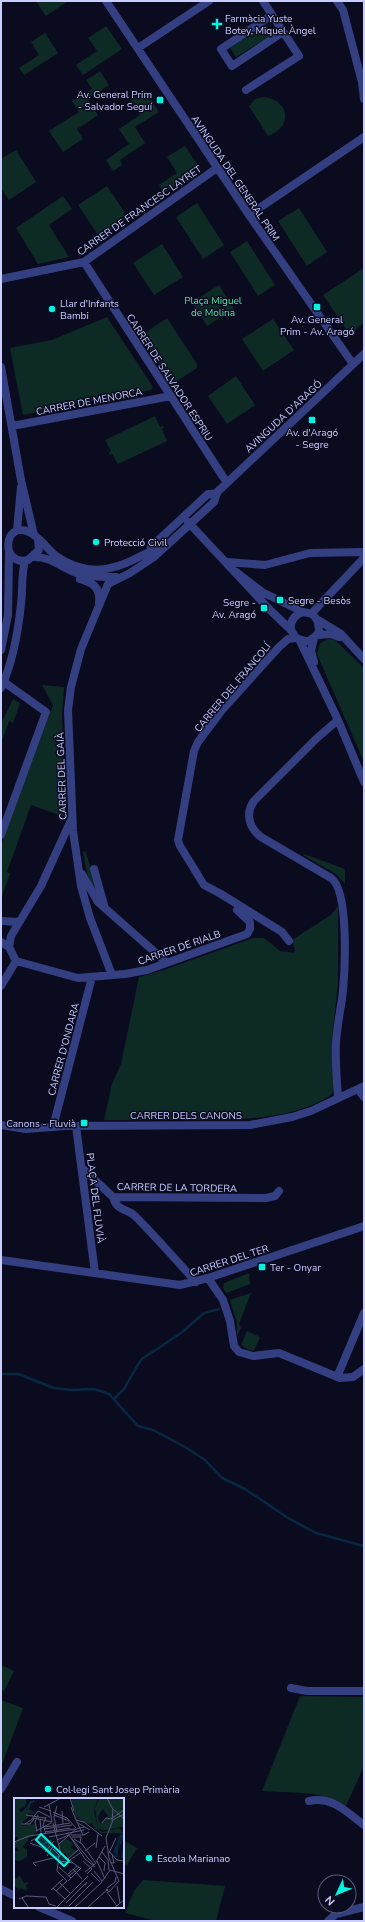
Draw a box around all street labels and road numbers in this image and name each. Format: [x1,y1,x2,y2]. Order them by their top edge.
street label: AVINGUDA DEL GENERAL PRIM [188,113,283,244]
street label: CARRER DE FRANCESC LAYRET [74,162,205,259]
street label: CARRER DE SALVADOR ESPRIU [123,311,216,444]
street label: AVINGUDA D'ARAGÓ [242,377,326,456]
street label: CARRER DE MENORCA [35,385,144,419]
street label: CARRER DEL FRANCOLÍ [191,639,275,735]
street label: CARRER DEL GAIÀ [53,731,71,820]
street label: CARRER DE RIALB [136,927,223,969]
street label: CARRER D'ONDARA [45,1001,83,1097]
street label: CARRER DELS CANONS [130,1109,242,1123]
street label: PLAÇA DEL FLUVIÀ [83,1152,108,1245]
street label: CARRER DE LA TORDERA [117,1180,238,1196]
street label: CARRER DEL TER [188,1242,271,1280]

